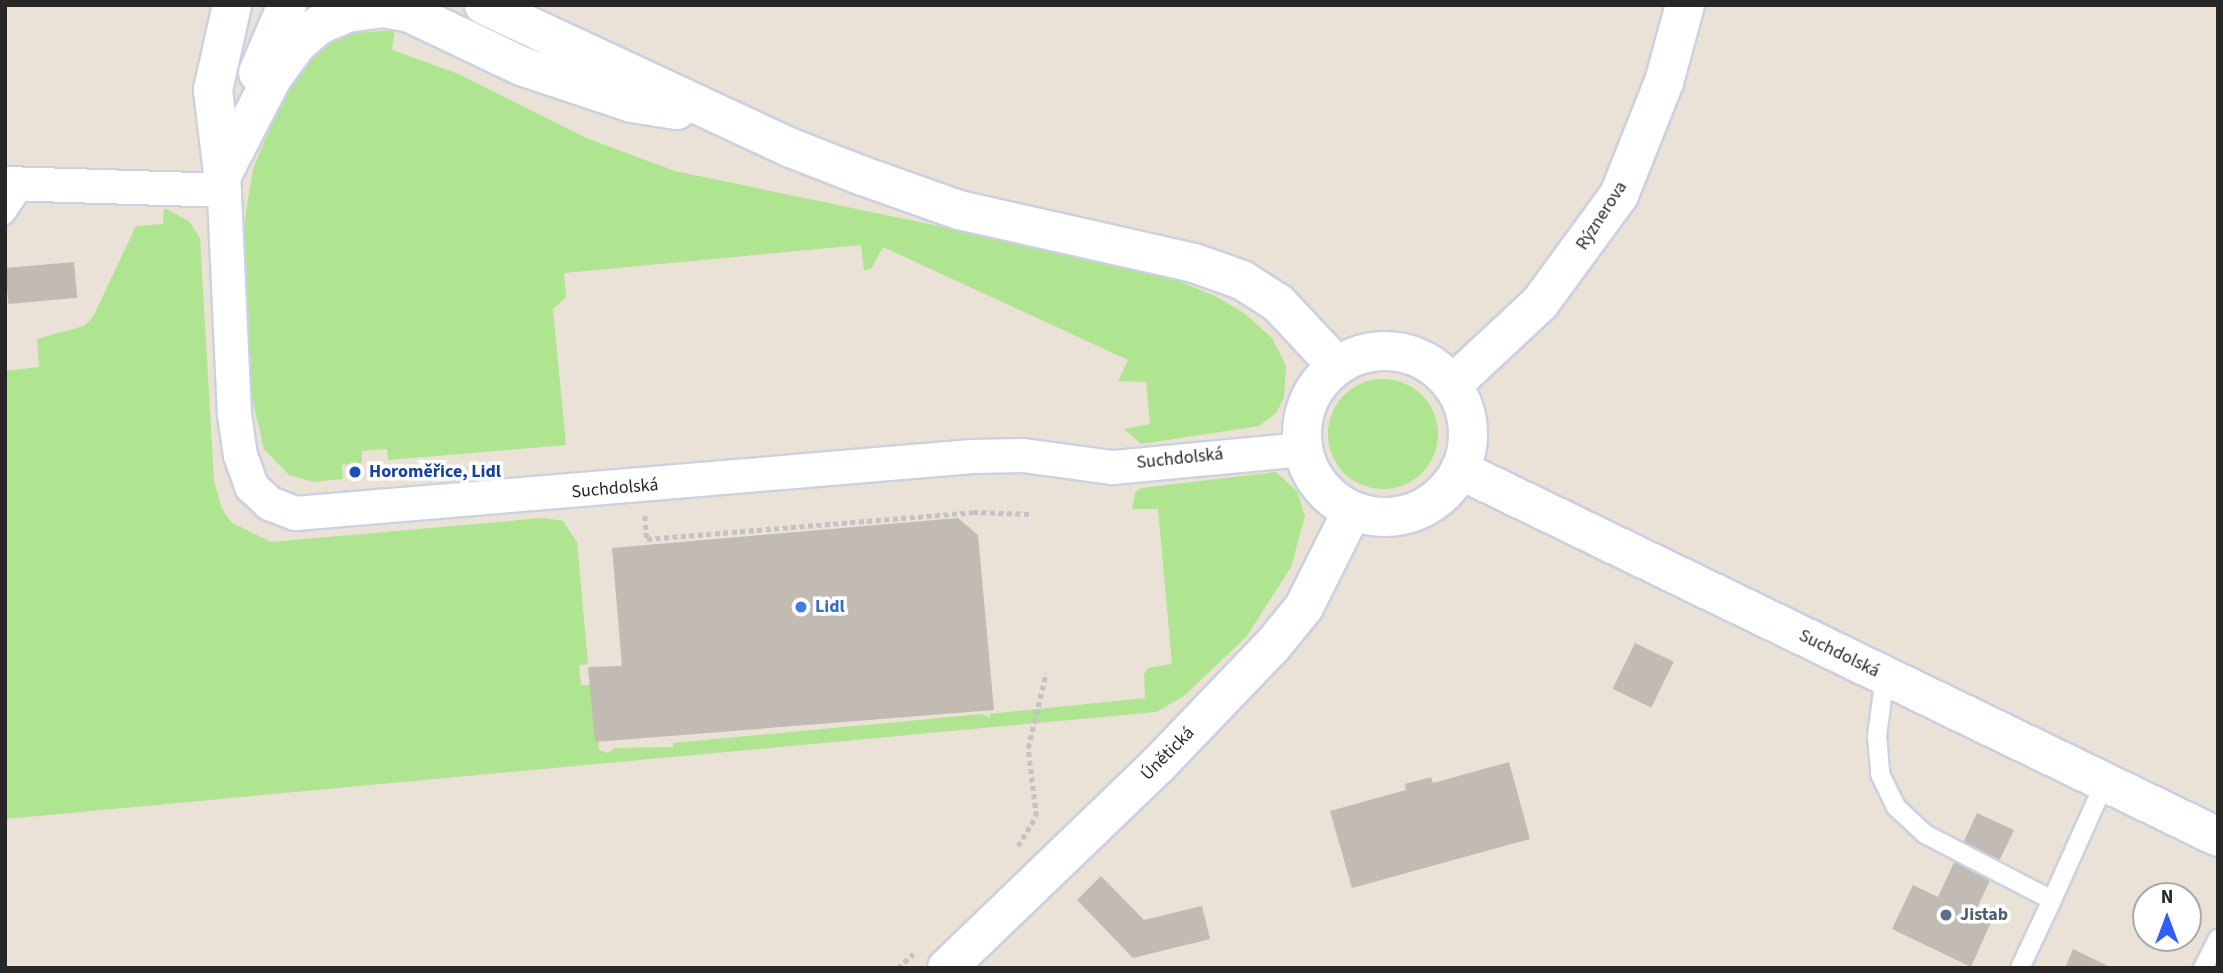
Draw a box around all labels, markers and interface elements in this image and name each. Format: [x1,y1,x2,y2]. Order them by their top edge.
street label: Rýznerova [1572,178,1632,254]
street label: Suchdolská [1136,444,1224,474]
place label: Horoměřice, Lidl [369,461,501,483]
marker: Horoměřice, Lidl [347,464,363,480]
street label: Suchdolská [571,474,659,504]
place label: Lidl [815,596,845,618]
marker: Lidl [793,599,809,615]
street label: Suchdolská [1795,625,1883,683]
street label: Únětická [1137,723,1199,785]
north arrow [2132,882,2202,952]
text: N [2161,884,2173,911]
place label: Jistab [1960,904,2008,926]
marker: Jistab [1938,907,1954,923]

